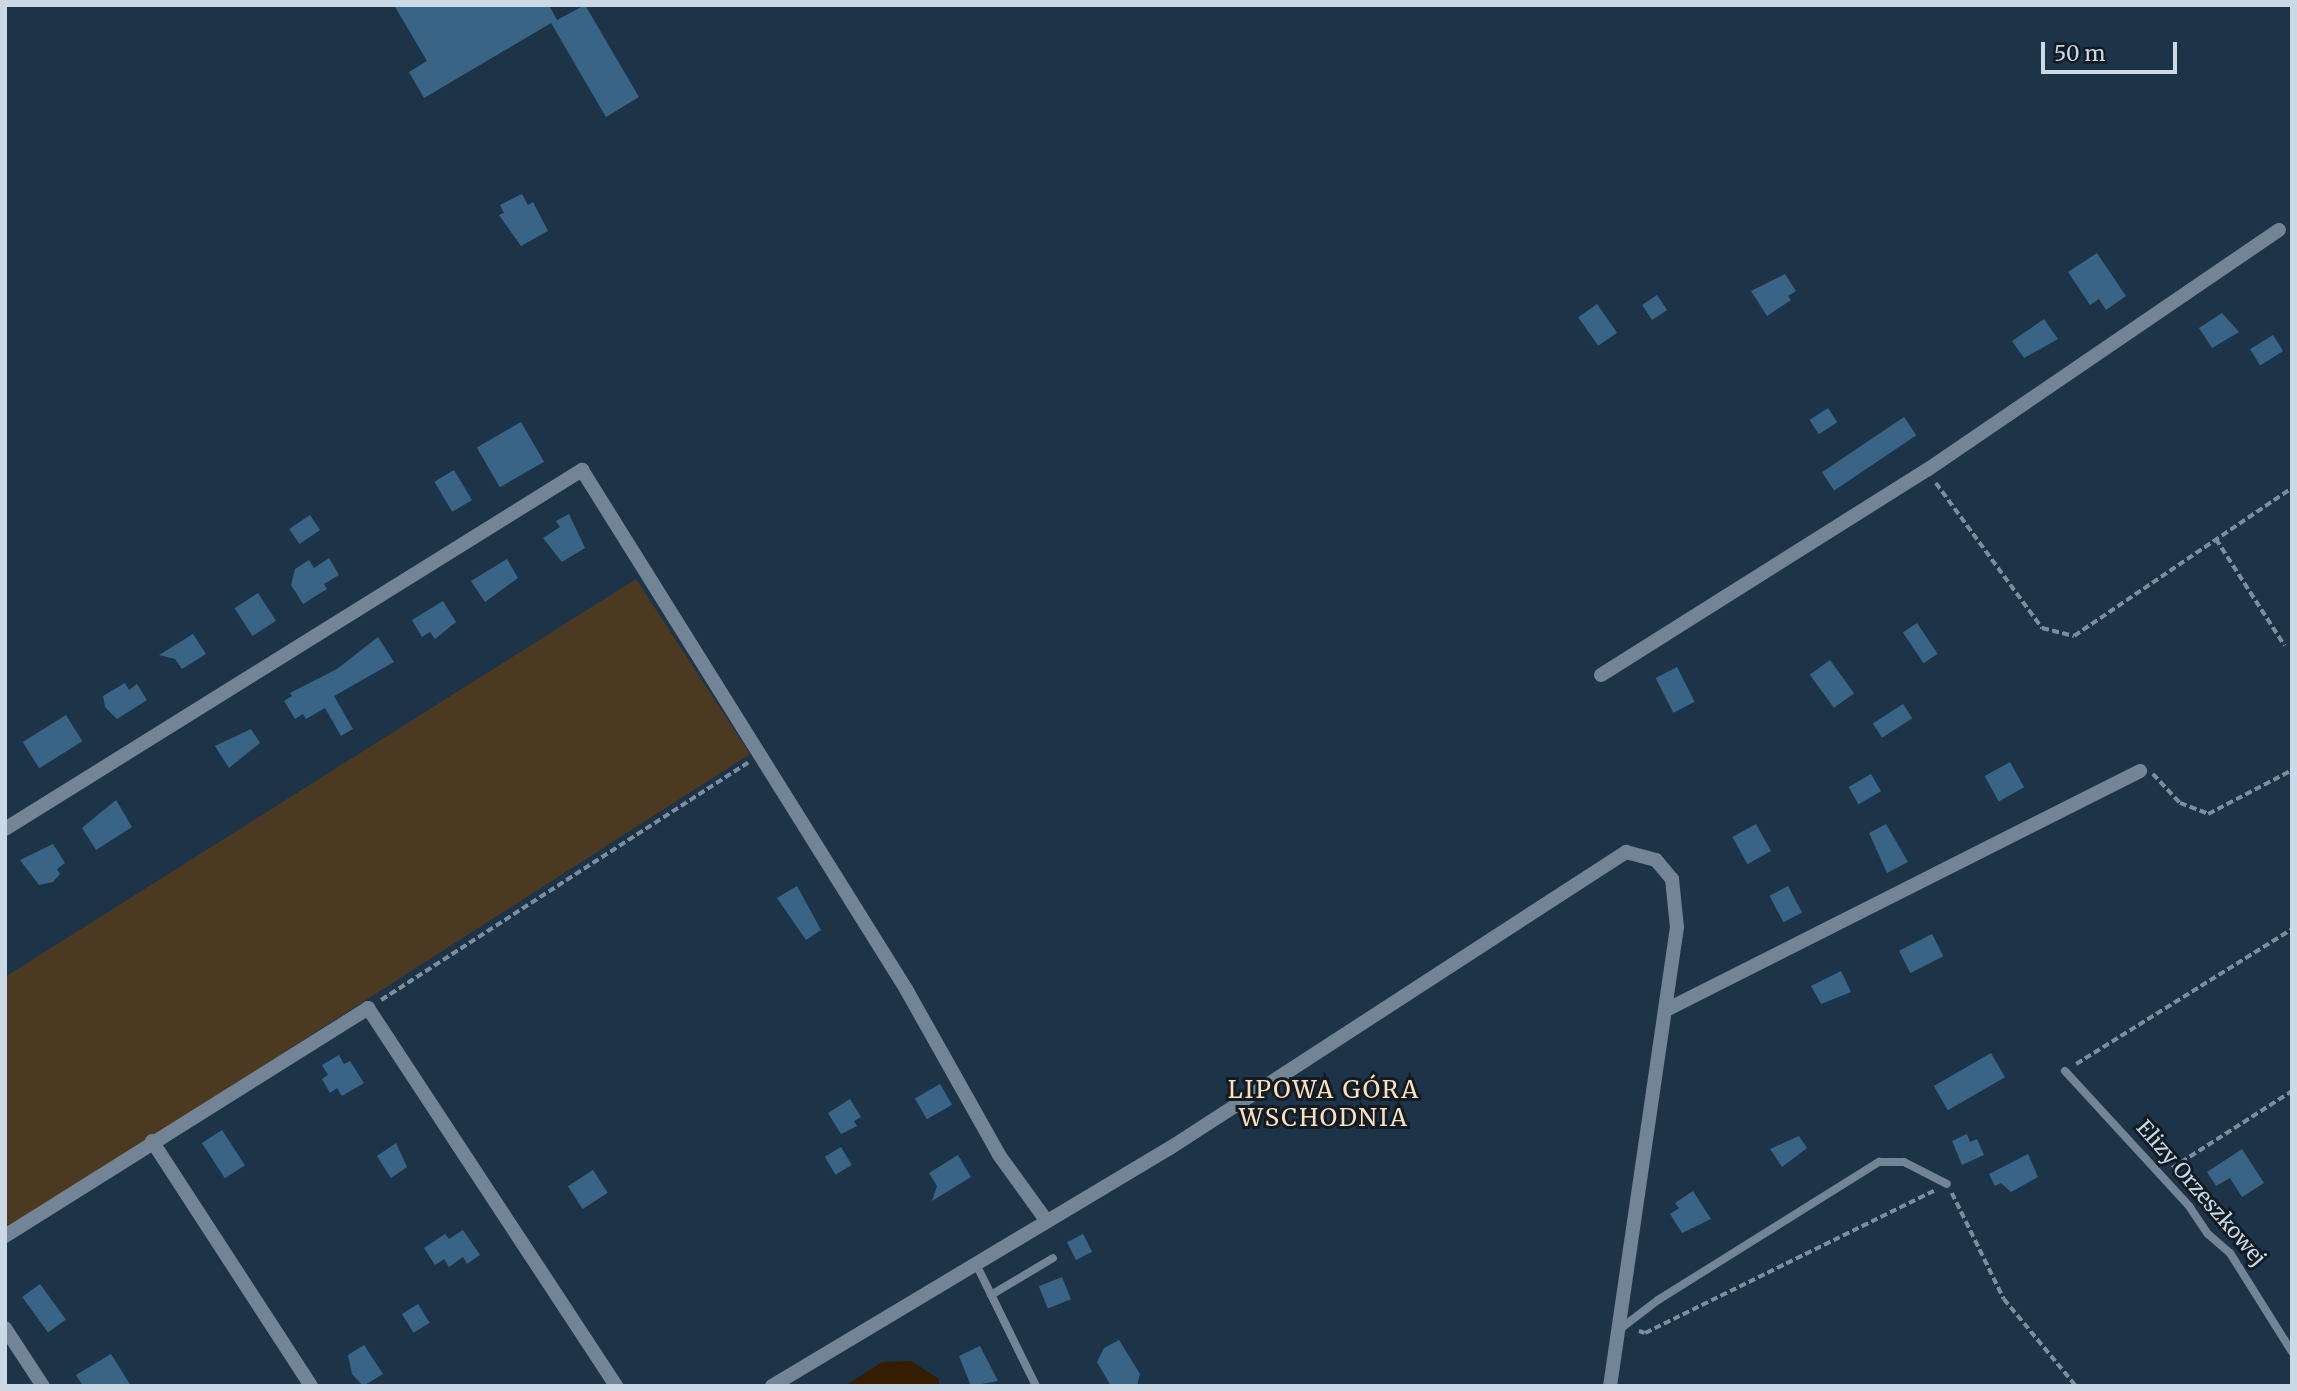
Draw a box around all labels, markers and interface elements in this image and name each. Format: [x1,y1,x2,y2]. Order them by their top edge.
scale bar [2045,28,2182,72]
text: 50 m [2054,40,2105,67]
district label: LIPOWA GÓRA WSCHODNIA [1229,1076,1419,1132]
street label: Elizy Orzeszkowej [2131,1115,2271,1271]

